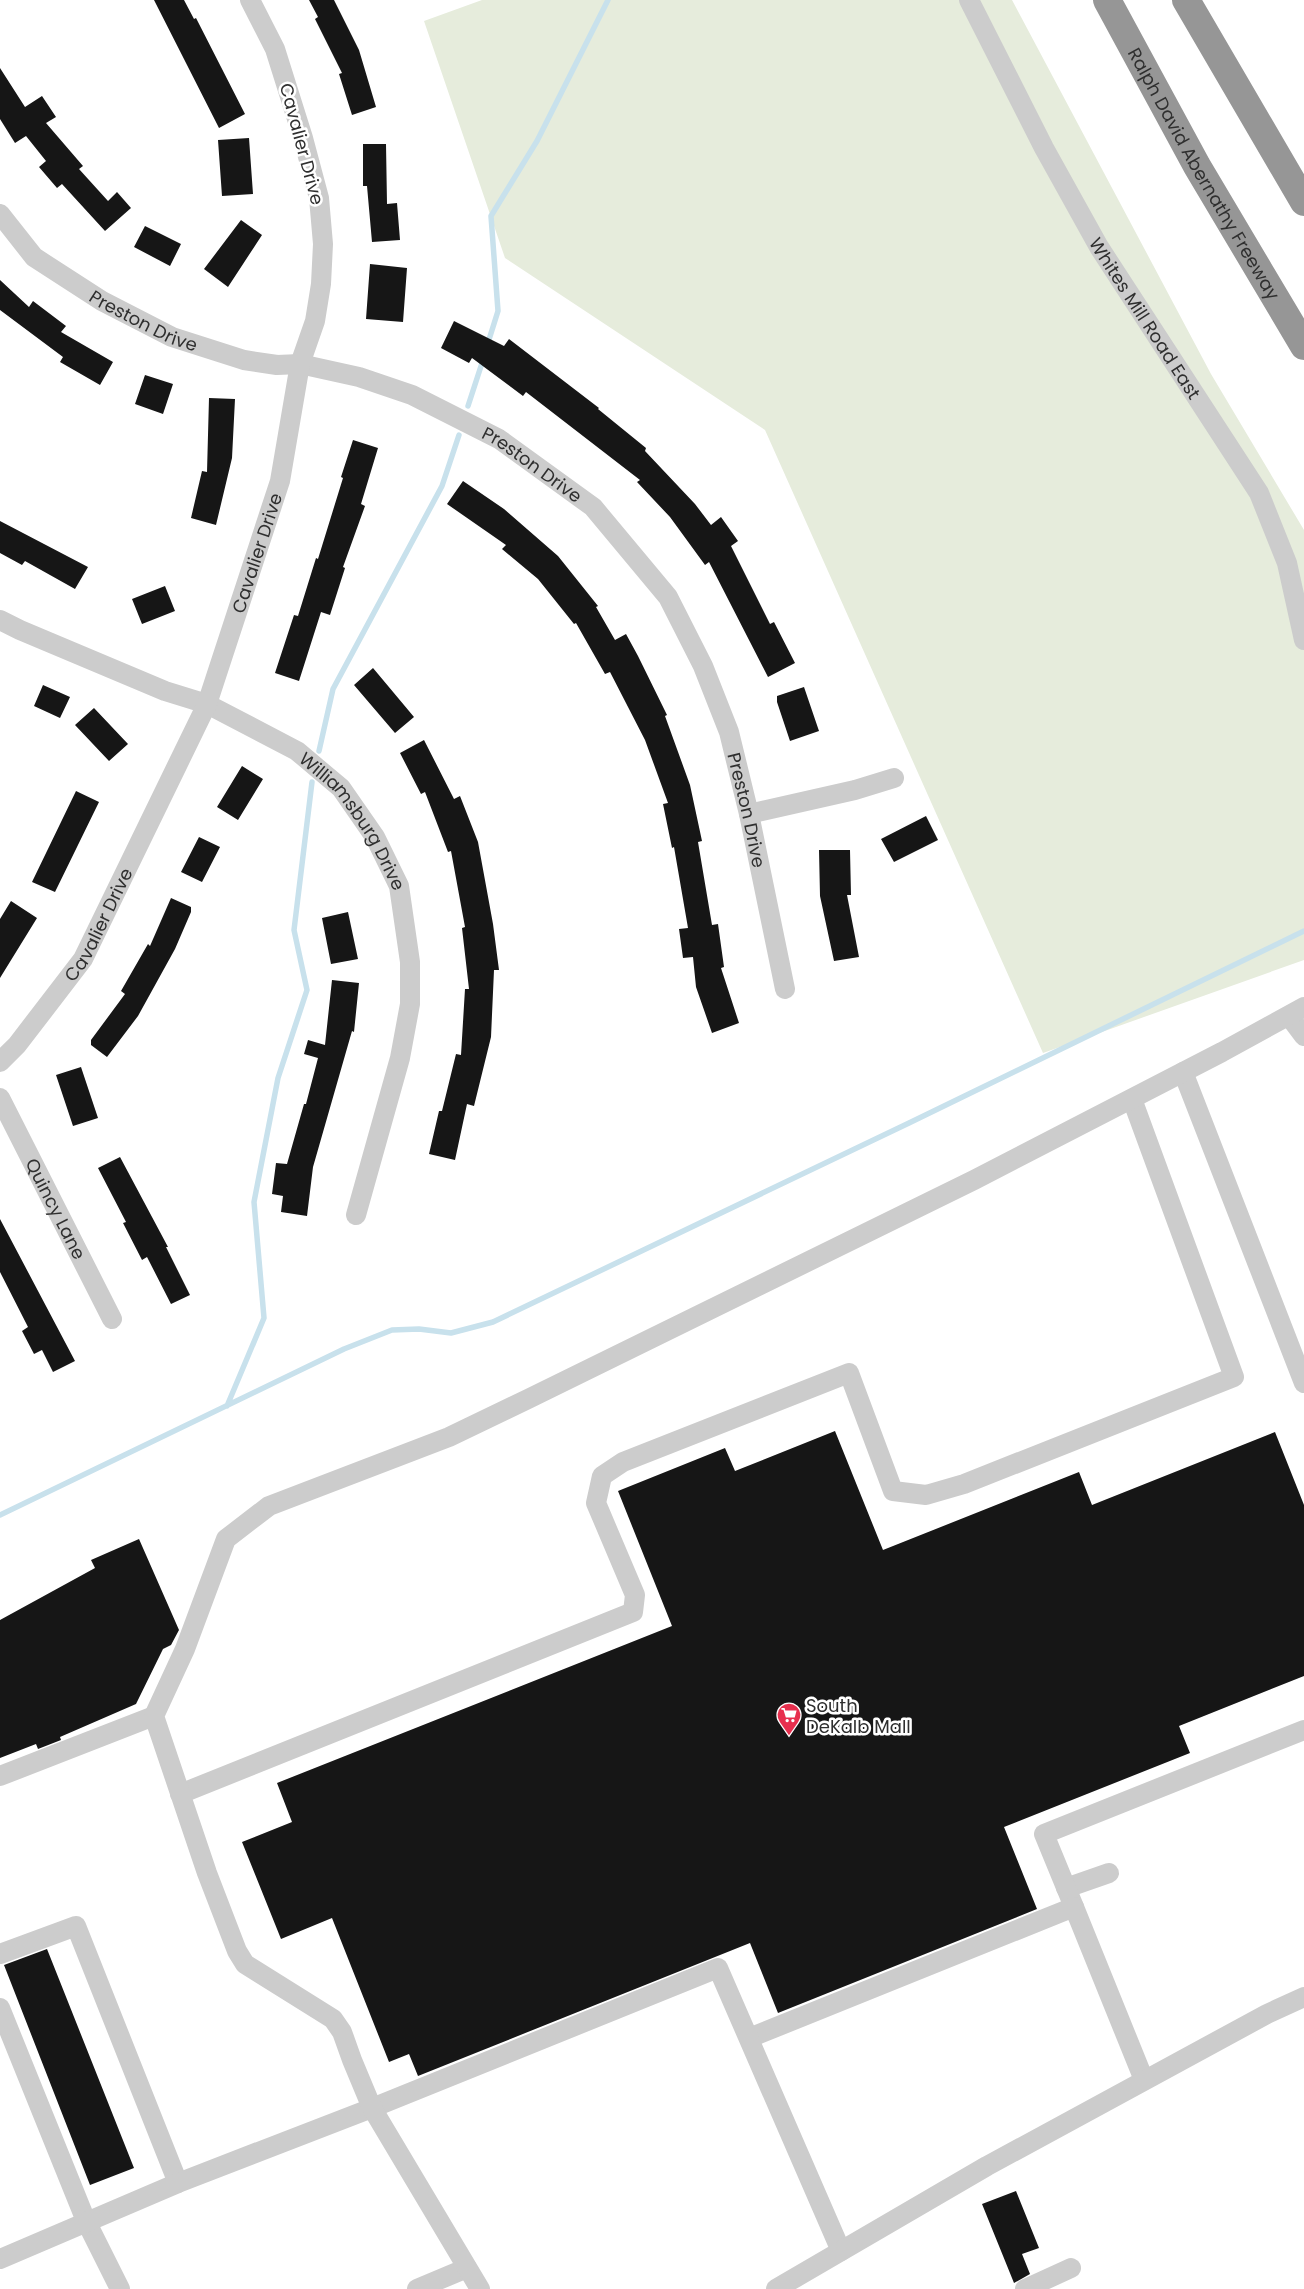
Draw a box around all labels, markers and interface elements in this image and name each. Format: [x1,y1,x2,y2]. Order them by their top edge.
street label: Ralph David Abernathy Freeway [1123,43,1286,304]
street label: Cavalier Drive [274,80,330,208]
street label: Whites Mill Road East [1084,233,1207,404]
street label: Preston Drive [85,284,201,357]
street label: Preston Drive [478,420,588,508]
street label: Cavalier Drive [225,490,288,616]
street label: Williamsburg Drive [294,746,412,894]
street label: Preston Drive [722,750,772,870]
street label: Cavalier Drive [58,864,138,986]
street label: Quincy Lane [20,1154,92,1263]
place label: South DeKalb Mall [806,1693,911,1739]
supermarket icon: South DeKalb Mall [776,1702,802,1736]

